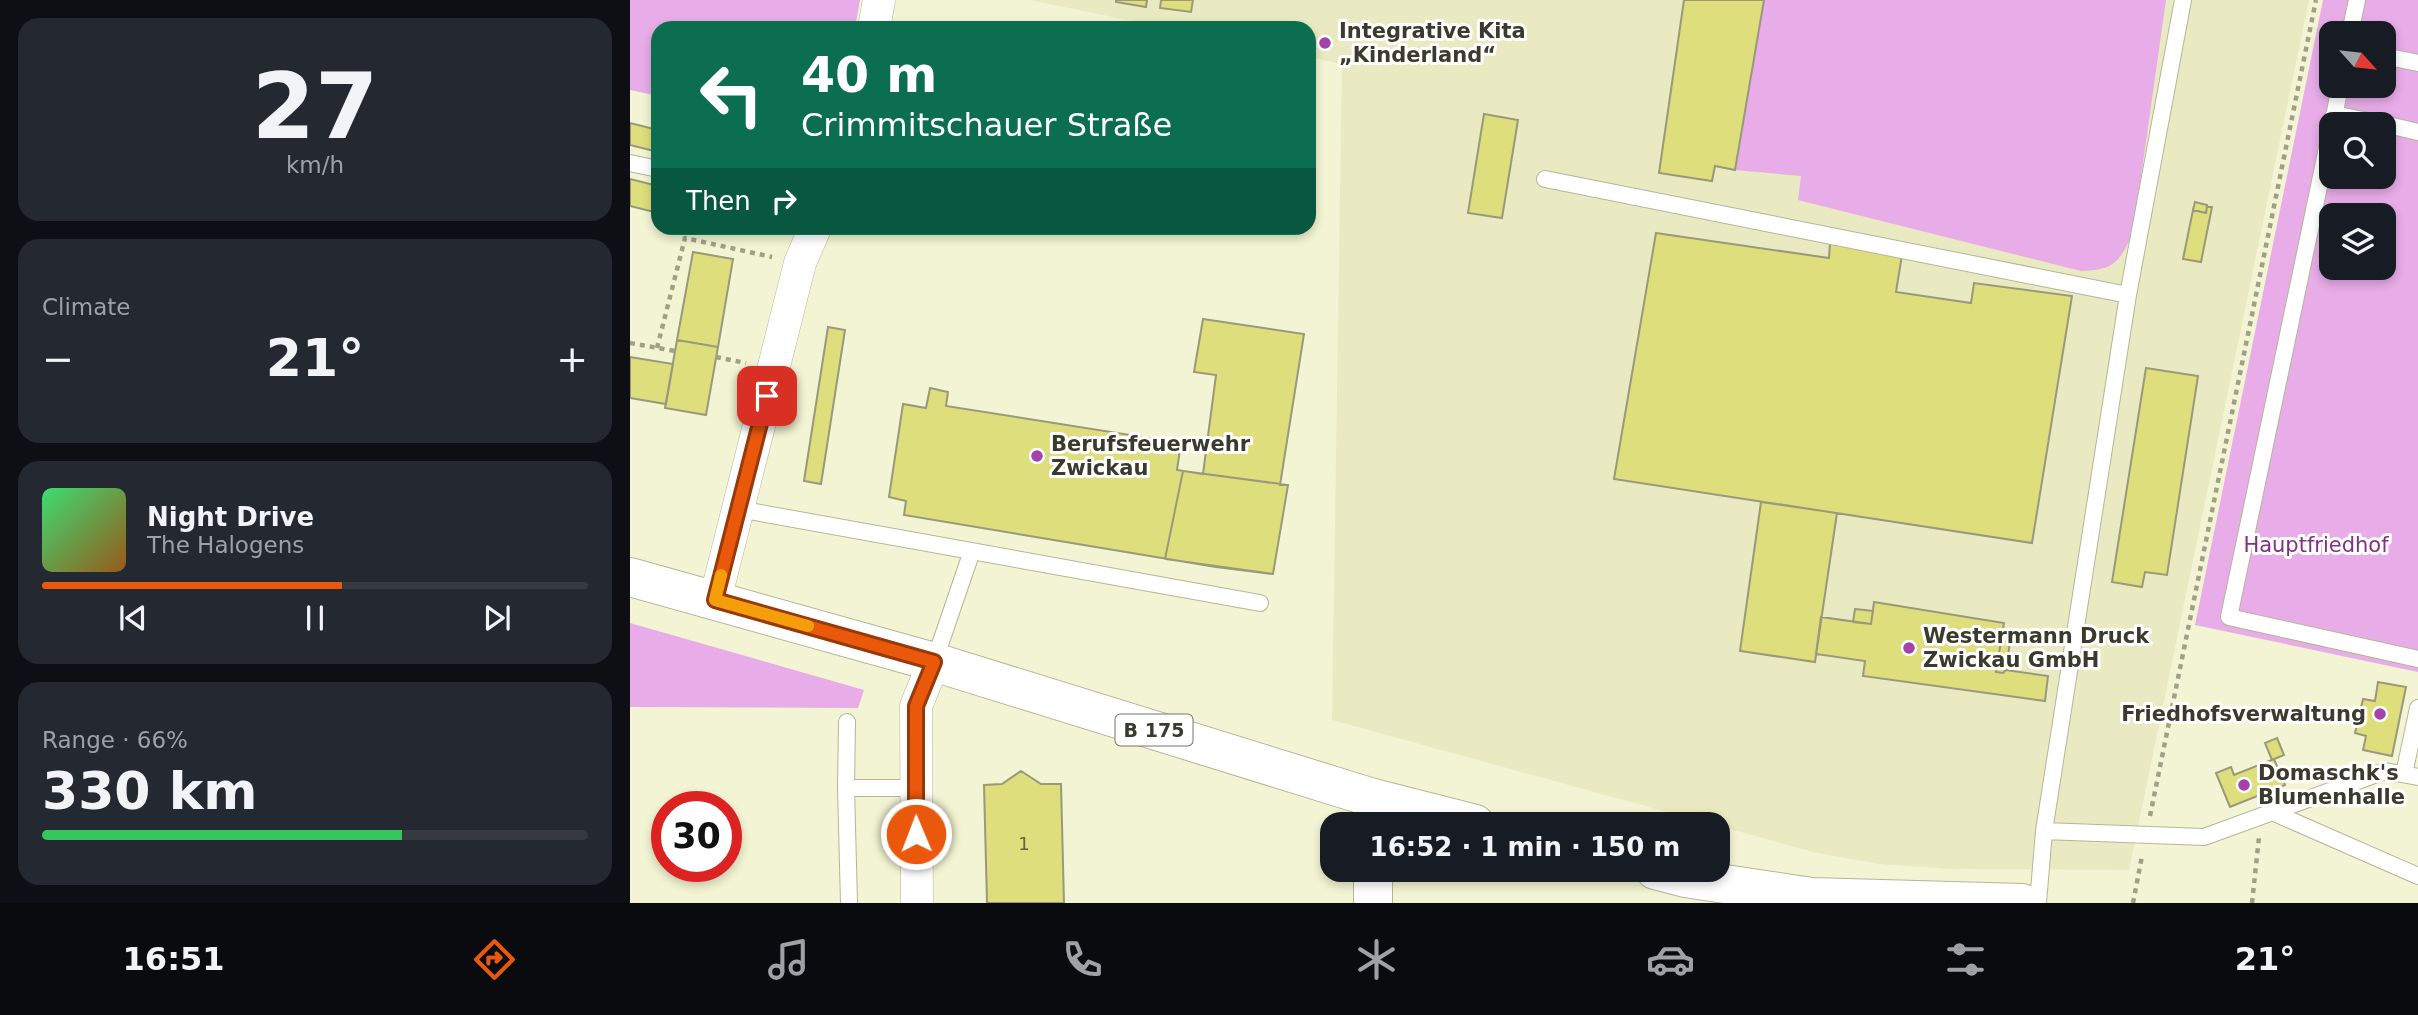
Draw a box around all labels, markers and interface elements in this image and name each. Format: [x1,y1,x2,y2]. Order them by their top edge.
place label: Integrative Kita „Kinderland“ [1339,19,1526,67]
north arrow [2319,21,2396,98]
map controls [2319,21,2396,280]
marker: Integrative Kita „Kinderland“ [1317,35,1333,51]
text: 40 m [801,47,937,104]
icon: left [686,49,777,140]
text: 27 [252,54,378,159]
text: Crimmitschauer Straße [801,106,1172,144]
button: search [2319,112,2396,189]
text: km/h [286,152,344,178]
icon: right [765,182,803,220]
text: Then [686,186,751,216]
button: layers [2319,203,2396,280]
text: Climate [42,294,131,320]
text: 21° [266,328,364,388]
text: − [42,337,74,381]
text: + [556,337,588,381]
pin [737,366,797,426]
icon: arrive [748,377,786,415]
place label: Berufsfeuerwehr Zwickau [1051,432,1251,480]
marker: Berufsfeuerwehr Zwickau [1029,448,1045,464]
text: Night Drive [147,502,314,532]
text: The Halogens [147,532,304,558]
park label: Hauptfriedhof [2243,533,2389,557]
icon: previous [114,599,152,637]
icon: pause [296,599,334,637]
icon: next [478,599,516,637]
place label: Westermann Druck Zwickau GmbH [1923,624,2150,672]
marker: Westermann Druck Zwickau GmbH [1901,640,1917,656]
place label: Friedhofsverwaltung [2121,702,2366,726]
marker: Friedhofsverwaltung [2372,706,2388,722]
road number: B 175 [1116,715,1192,746]
text: Range · 66% [42,727,188,753]
text: 330 km [42,761,257,821]
place label: Domaschk's Blumenhalle [2258,761,2405,809]
marker: Domaschk's Blumenhalle [2236,777,2252,793]
speed limit sign: 30 [651,791,742,882]
position arrow [879,797,953,871]
text: 16:52 · 1 min · 150 m [1370,832,1680,862]
house number: 1 [1018,833,1030,854]
icon: directions [470,935,519,984]
icon: music [764,935,813,984]
icon: phone [1058,935,1107,984]
icon: climate [1352,935,1401,984]
icon: car [1646,935,1695,984]
icon: filters [1941,935,1990,984]
text: 16:51 [123,940,224,978]
text: 21° [2235,940,2295,978]

